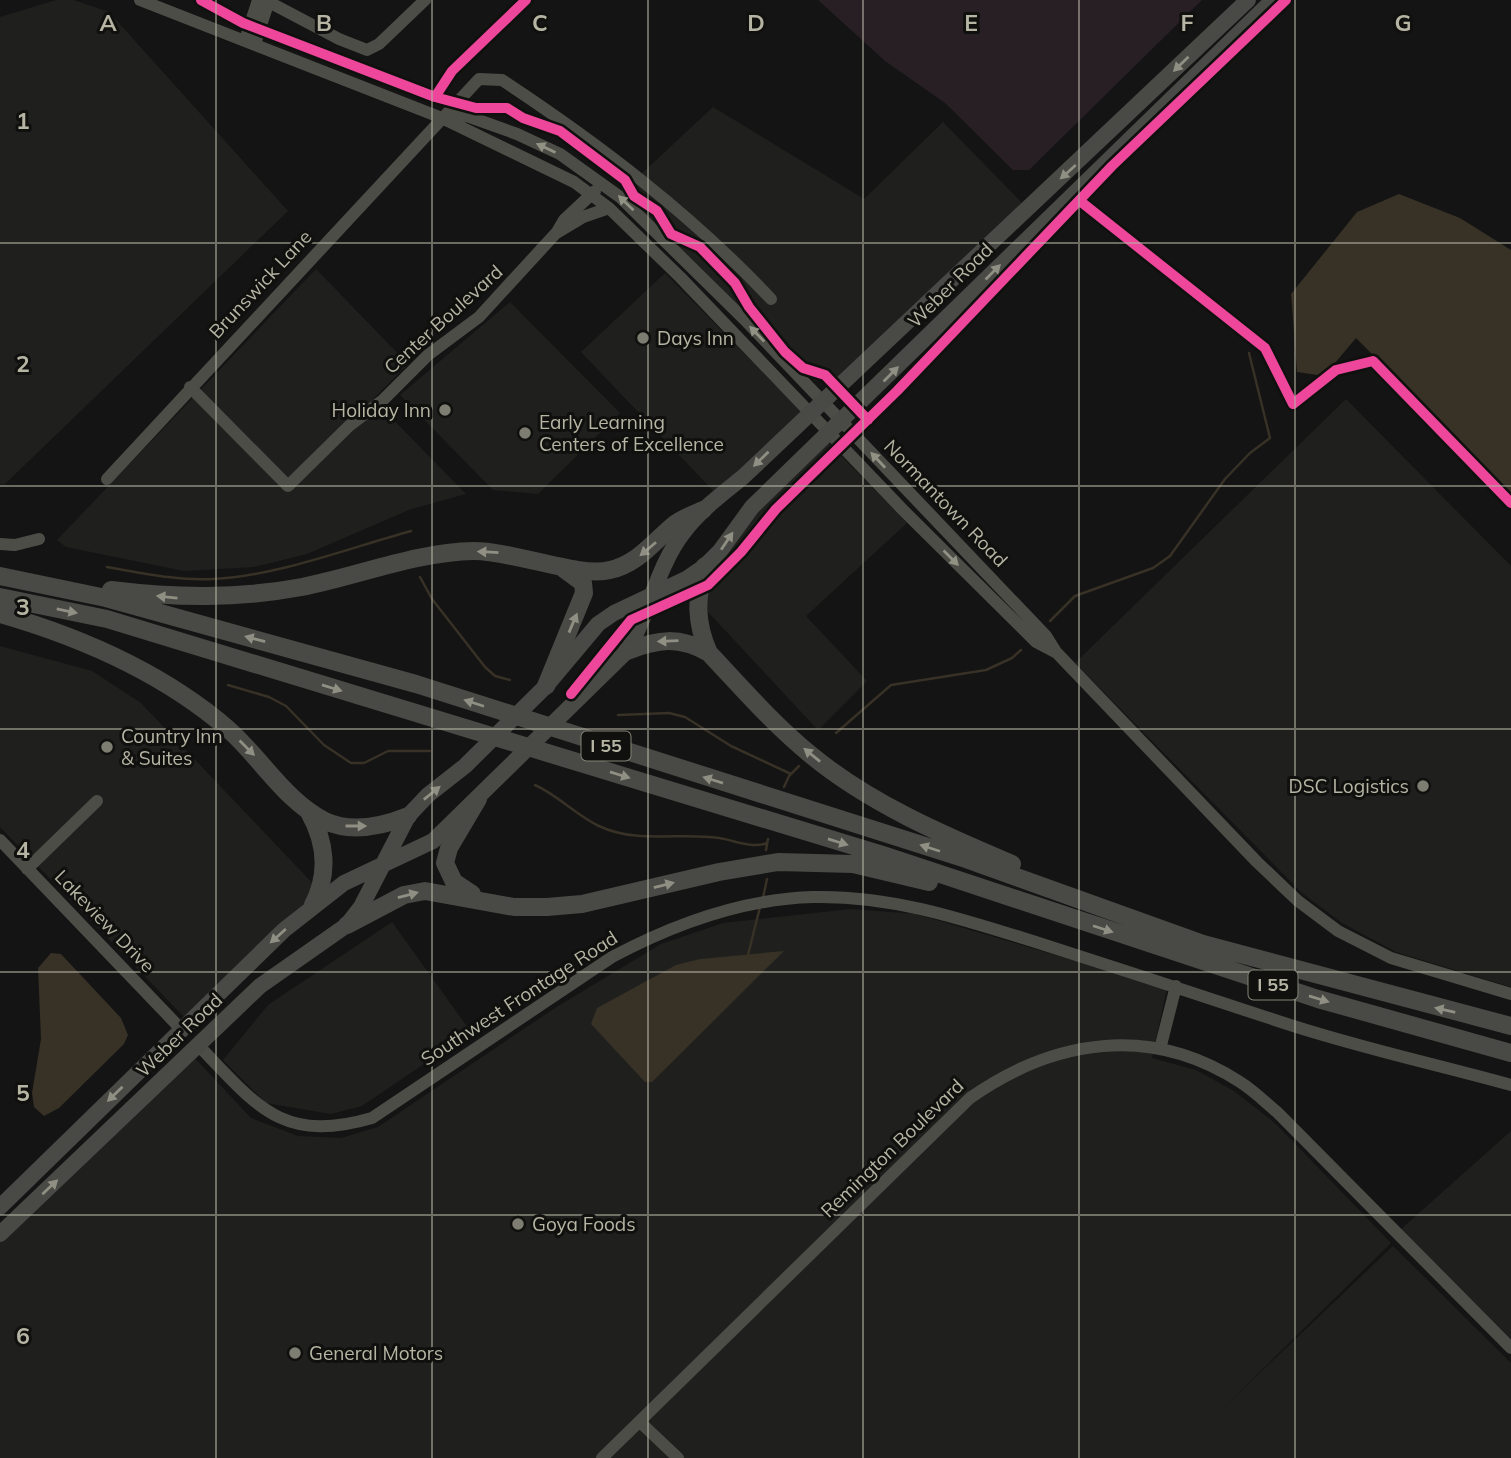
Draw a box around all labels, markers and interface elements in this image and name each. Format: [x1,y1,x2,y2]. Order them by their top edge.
text: A [99,8,117,37]
text: B [316,8,332,37]
text: C [532,8,548,37]
text: D [747,8,765,37]
text: E [964,8,978,37]
text: F [1180,8,1194,37]
text: G [1394,8,1412,37]
one-way arrow [1173,56,1190,72]
text: 1 [16,106,30,135]
one-way arrow [535,142,556,153]
one-way arrow [1059,164,1077,180]
one-way arrow [617,195,634,212]
street label: Brunswick Lane [204,225,316,343]
street label: Weber Road [902,237,998,333]
street label: Center Boulevard [379,259,507,379]
one-way arrow [984,264,1000,281]
one-way arrow [749,325,766,342]
place label: Days Inn [657,326,734,350]
marker: Days Inn [635,330,651,346]
text: 2 [16,349,30,378]
one-way arrow [882,365,899,382]
place label: Holiday Inn [332,398,431,422]
marker: Holiday Inn [437,402,453,418]
place label: Early Learning Centers of Excellence [539,410,724,456]
marker: Early Learning Centers of Excellence [517,425,533,441]
street label: Normantown Road [879,434,1013,572]
one-way arrow [753,450,770,467]
one-way arrow [870,452,886,469]
one-way arrow [720,532,734,550]
one-way arrow [639,541,657,557]
one-way arrow [477,546,499,557]
one-way arrow [942,549,959,566]
one-way arrow [156,591,178,602]
text: 3 [16,592,30,621]
one-way arrow [56,605,78,616]
one-way arrow [567,613,578,634]
one-way arrow [244,633,265,643]
one-way arrow [657,635,679,646]
one-way arrow [322,683,343,693]
one-way arrow [463,697,484,707]
place label: Country Inn & Suites [121,724,223,770]
road number: I 55 [582,732,630,760]
marker: Country Inn & Suites [99,739,115,755]
one-way arrow [238,739,254,756]
one-way arrow [803,748,820,763]
one-way arrow [610,771,631,781]
one-way arrow [703,774,724,784]
place label: DSC Logistics [1289,774,1409,798]
marker: DSC Logistics [1415,778,1431,794]
one-way arrow [422,785,440,800]
one-way arrow [346,820,368,832]
text: 4 [16,835,30,864]
one-way arrow [828,837,849,847]
one-way arrow [920,842,941,853]
street label: Lakeview Drive [50,865,160,977]
one-way arrow [653,879,675,890]
one-way arrow [397,889,419,900]
street label: Southwest Frontage Road [416,925,622,1071]
one-way arrow [1092,925,1113,935]
one-way arrow [270,927,287,943]
road number: I 55 [1248,970,1298,1000]
street label: Weber Road [131,988,227,1082]
one-way arrow [1309,995,1330,1005]
one-way arrow [1434,1004,1456,1015]
street label: Remington Boulevard [816,1074,968,1222]
text: 5 [16,1078,30,1107]
one-way arrow [108,1085,124,1102]
one-way arrow [41,1179,58,1195]
place label: Goya Foods [532,1212,636,1236]
marker: Goya Foods [510,1216,526,1232]
text: 6 [16,1321,30,1350]
place label: General Motors [309,1341,443,1365]
marker: General Motors [287,1345,303,1361]

